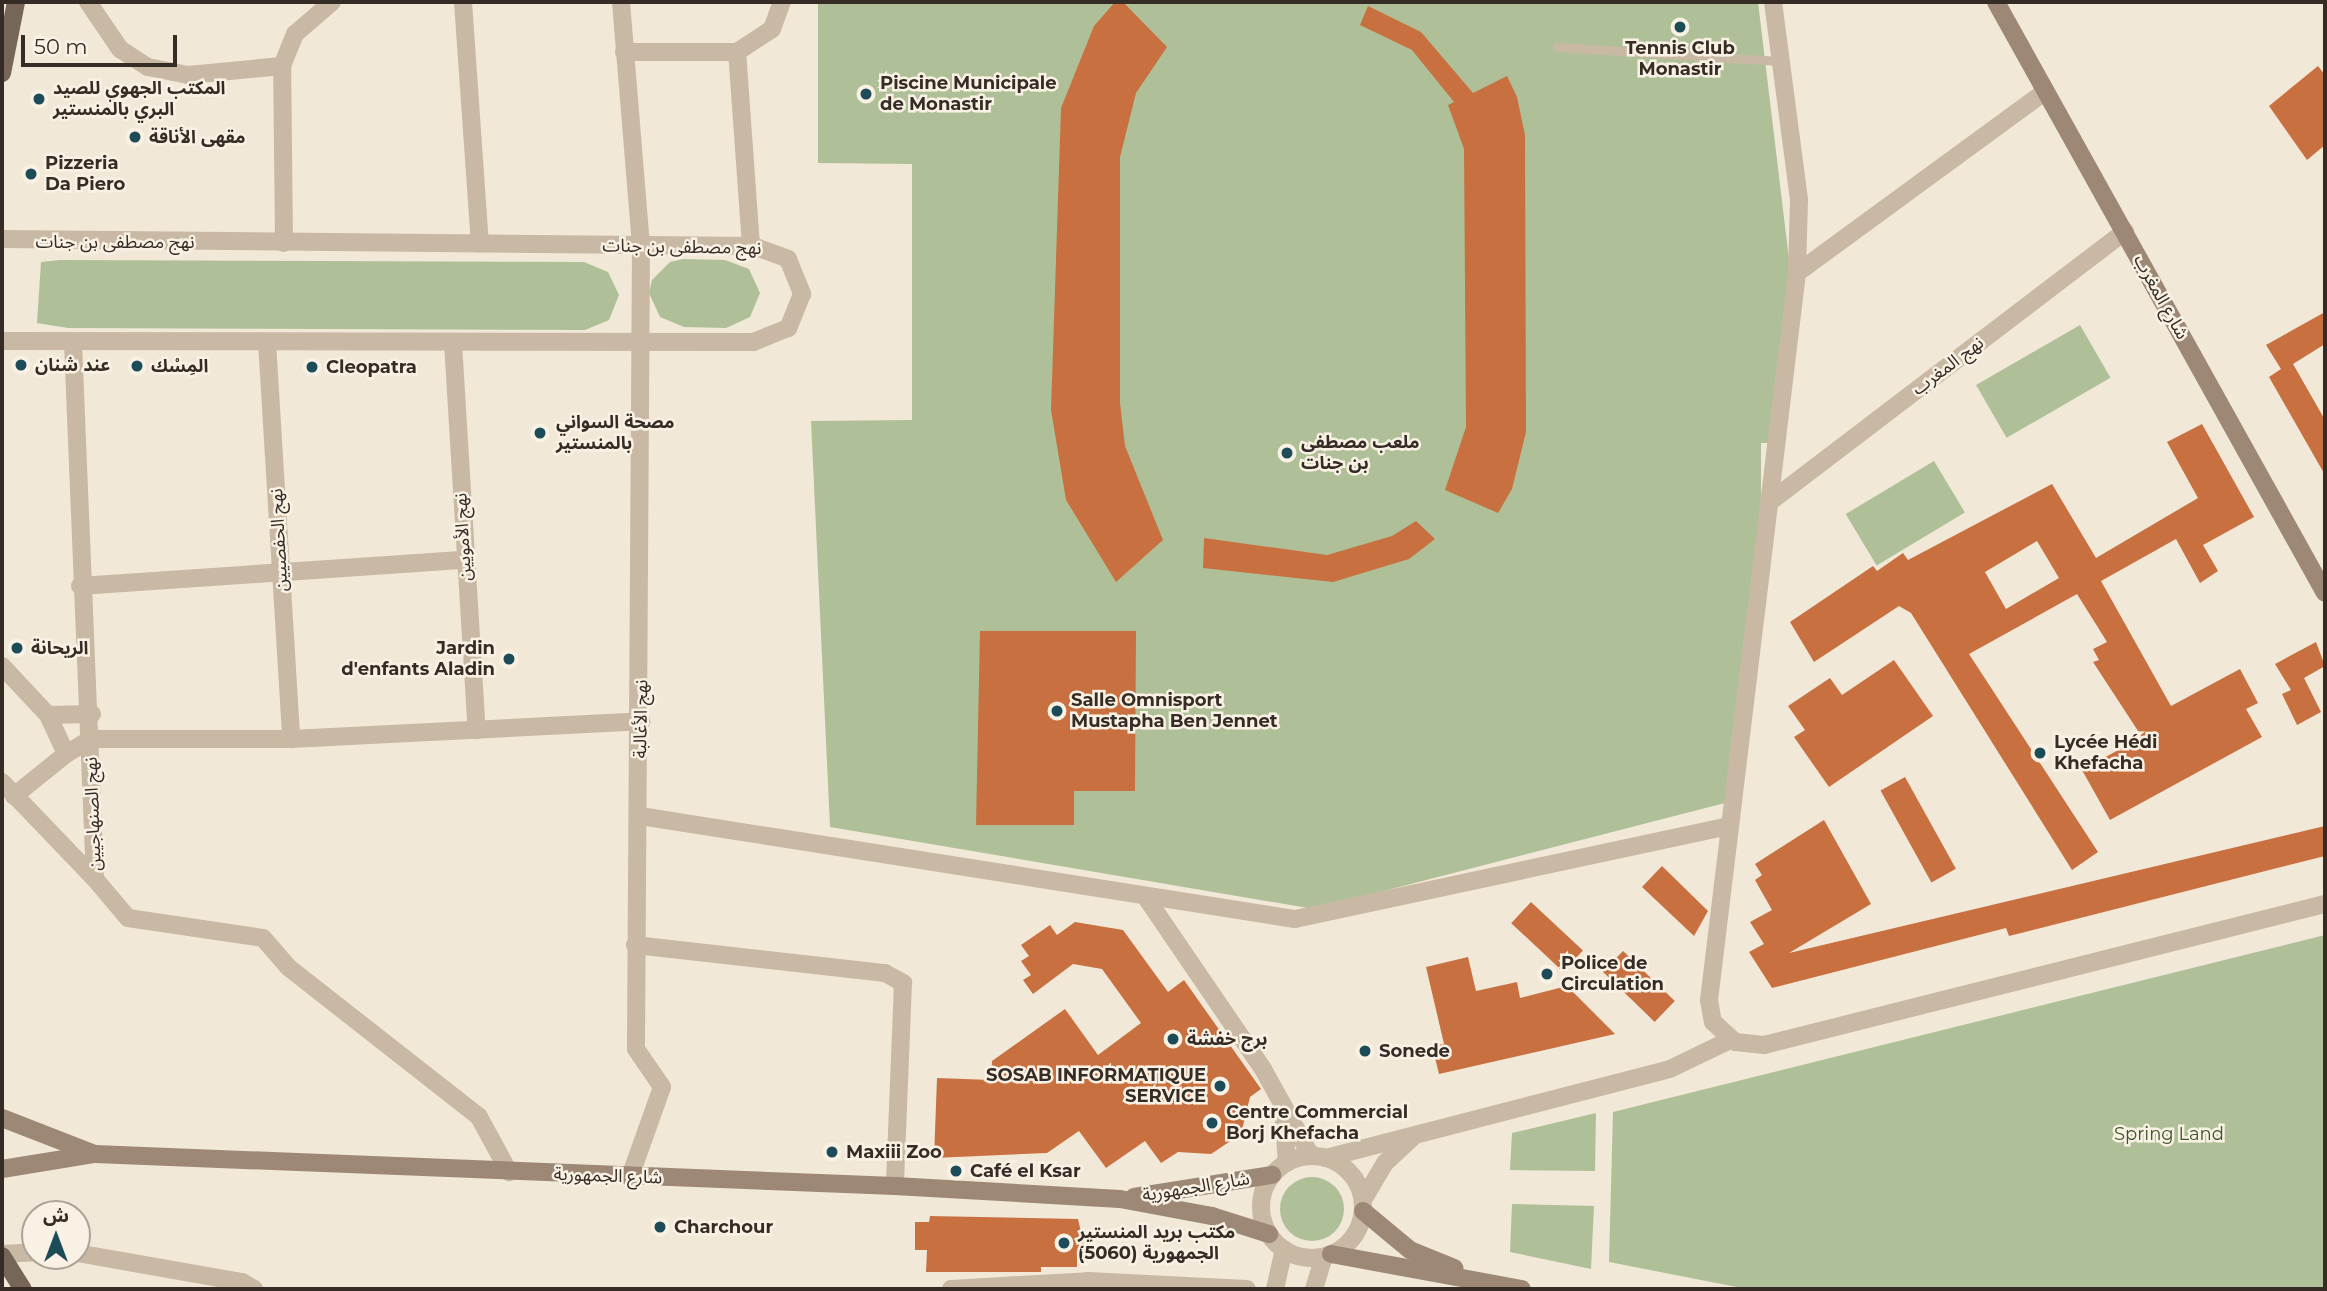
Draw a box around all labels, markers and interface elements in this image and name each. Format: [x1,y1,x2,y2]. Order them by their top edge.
marker: Tennis Club Monastir [1672,19,1688,35]
scale bar [24,21,180,65]
text: 50 m [34,34,88,59]
place label: Tennis Club Monastir [1625,38,1735,80]
place label: Piscine Municipale de Monastir [880,73,1057,116]
place label: المكتب الجهوي للصيد البري بالمنستير [53,78,226,120]
marker: Piscine Municipale de Monastir [858,86,874,102]
marker: المكتب الجهوي للصيد البري بالمنستير [31,91,47,107]
place label: مقهى الأناقة [149,126,246,148]
marker: مقهى الأناقة [127,129,143,145]
place label: Pizzeria Da Piero [45,153,125,196]
marker: Pizzeria Da Piero [23,166,39,182]
street label: نهج مصطفى بن جنات [35,231,195,253]
street label: نهج مصطفى بن جنات [602,235,762,259]
street label: شارع المغرب [2129,251,2193,343]
street label: نهج المغرب [1908,332,1988,400]
place label: عند شنان [35,354,110,376]
place label: المِسْك [151,355,208,377]
place label: Cleopatra [326,356,417,378]
marker: عند شنان [13,357,29,373]
marker: المِسْك [129,358,145,374]
marker: Cleopatra [304,359,320,375]
place label: مصحة السواني بالمنستير [556,412,674,454]
marker: مصحة السواني بالمنستير [530,423,550,443]
place label: ملعب مصطفى بن جنات [1301,432,1419,474]
marker: ملعب مصطفى بن جنات [1279,445,1295,461]
street label: نهج الحفصيين [266,488,292,592]
street label: نهج الأمويين [450,492,476,582]
place label: الريحانة [31,637,88,659]
place label: Jardin d'enfants Aladin [341,638,495,680]
marker: الريحانة [9,640,25,656]
marker: Jardin d'enfants Aladin [501,651,517,667]
street label: نهج الأغالبة [630,679,652,759]
place label: Salle Omnisport Mustapha Ben Jennet [1071,690,1278,732]
marker: Salle Omnisport Mustapha Ben Jennet [1049,703,1065,719]
place label: Lycée Hédi Khefacha [2054,732,2157,774]
marker: Lycée Hédi Khefacha [2032,745,2048,761]
street label: نهج الصنهاجيين [80,757,106,871]
place label: Police de Circulation [1561,953,1664,996]
marker: Police de Circulation [1539,966,1555,982]
place label: برج خفشة [1187,1028,1267,1050]
marker: برج خفشة [1165,1031,1181,1047]
place label: Sonede [1379,1040,1450,1062]
marker: Sonede [1357,1043,1373,1059]
place label: SOSAB INFORMATIQUE SERVICE [986,1065,1206,1108]
marker: SOSAB INFORMATIQUE SERVICE [1212,1078,1228,1094]
place label: Centre Commercial Borj Khefacha [1226,1102,1408,1144]
marker: Centre Commercial Borj Khefacha [1204,1115,1220,1131]
park label: Spring Land [2114,1123,2224,1145]
place label: Maxiii Zoo [846,1141,942,1163]
marker: Maxiii Zoo [824,1144,840,1160]
place label: Café el Ksar [970,1160,1081,1182]
street label: شارع الجمهورية [553,1163,663,1189]
marker: Café el Ksar [948,1163,964,1179]
street label: شارع الجمهورية [1141,1168,1251,1206]
north arrow [21,1200,91,1270]
text: ش [43,1204,69,1227]
place label: Charchour [674,1216,773,1238]
marker: Charchour [652,1219,668,1235]
place label: مكتب بريد المنستير الجمهورية (5060) [1078,1222,1235,1264]
marker: مكتب بريد المنستير الجمهورية (5060) [1056,1235,1072,1251]

